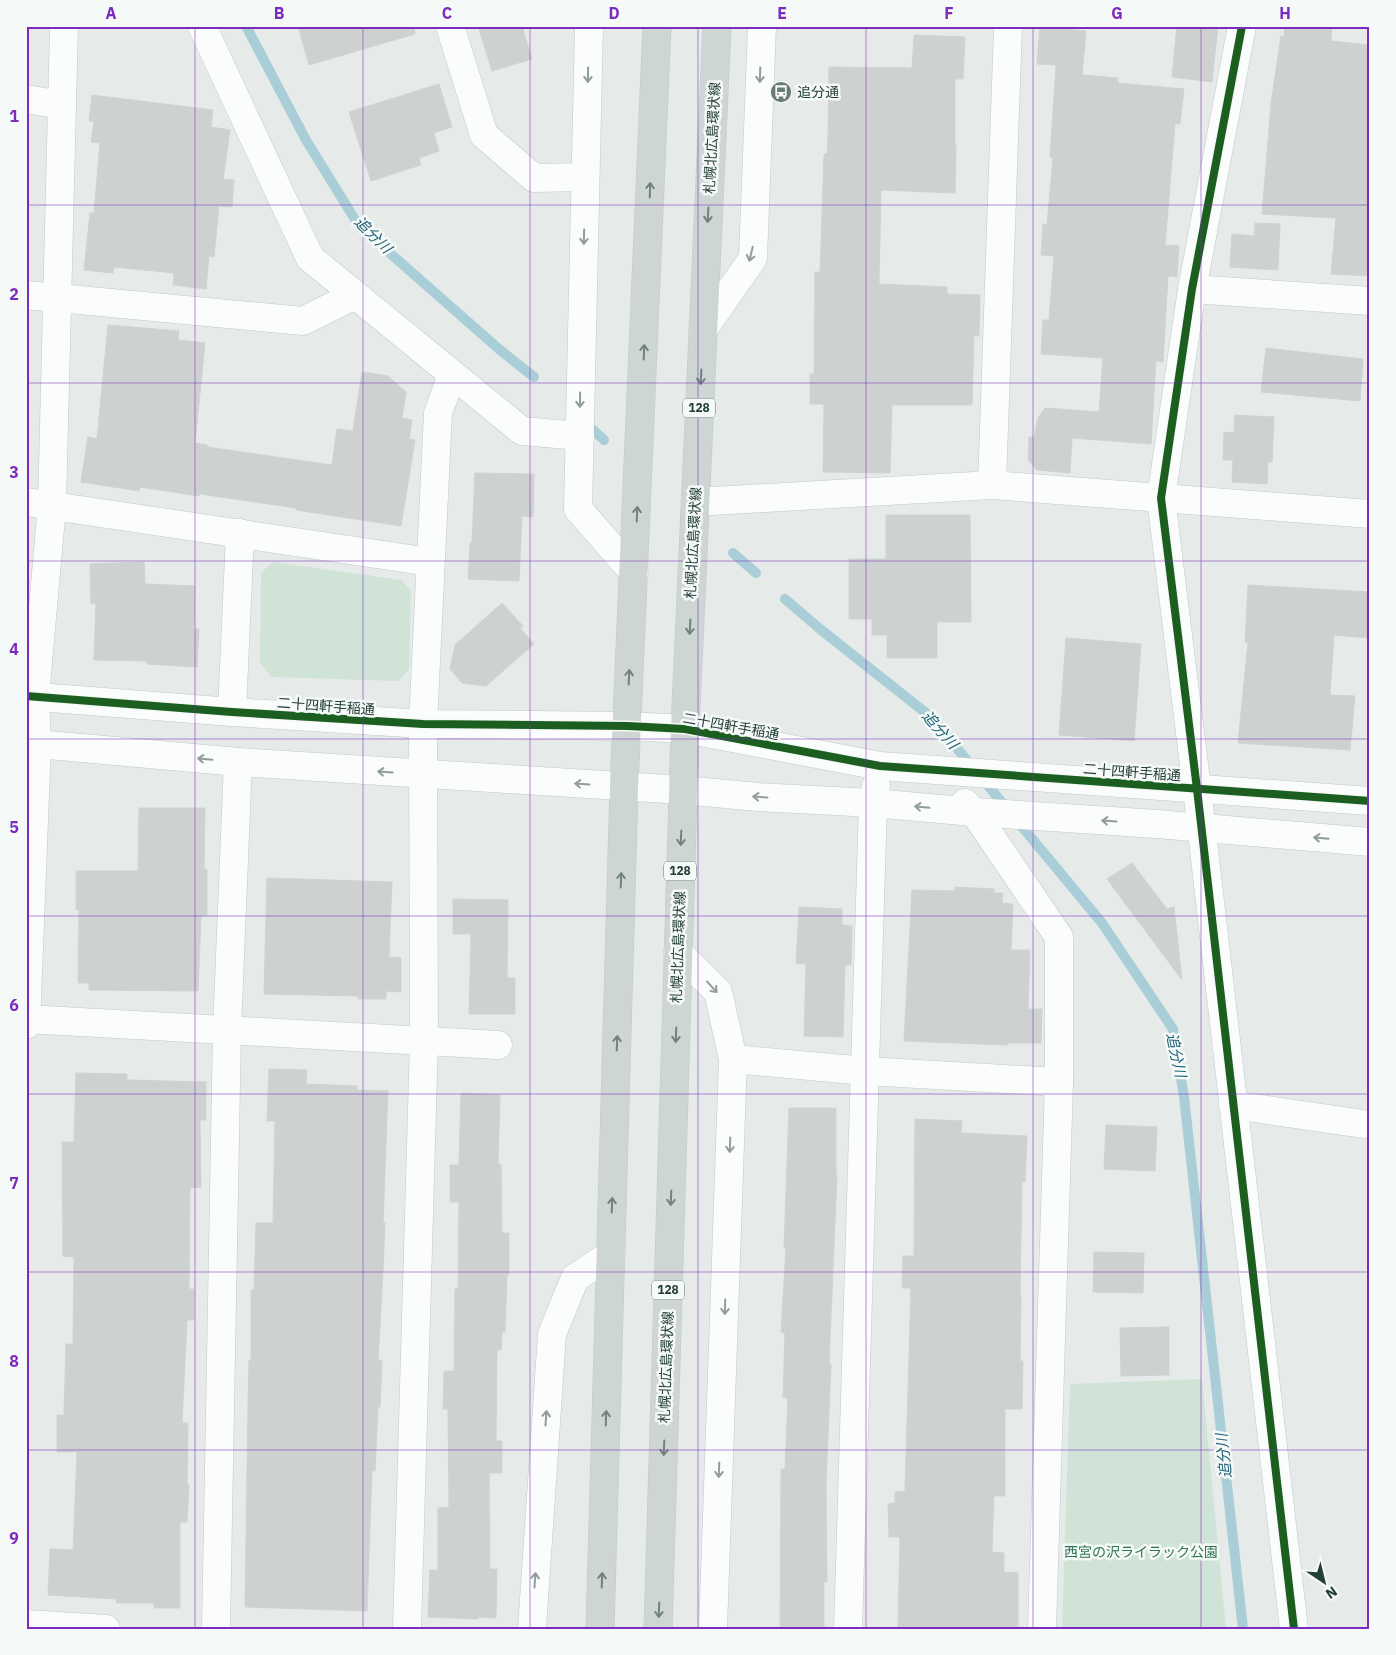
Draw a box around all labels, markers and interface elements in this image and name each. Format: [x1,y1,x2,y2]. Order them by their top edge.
text: A [106,3,117,23]
text: B [274,3,285,23]
text: C [442,3,452,23]
text: D [608,3,620,23]
text: E [777,3,787,23]
text: F [944,3,954,23]
text: G [1111,3,1123,23]
text: H [1279,3,1291,23]
one-way arrow [755,66,765,83]
one-way arrow [583,67,592,83]
bus stop icon: 追分通 [769,80,793,104]
street label: 札幌北広島環状線 [700,82,724,194]
place label: 追分通 [797,83,839,101]
text: 1 [9,106,19,126]
one-way arrow [646,182,655,198]
one-way arrow [704,207,713,223]
water label: 追分川 [351,212,397,259]
one-way arrow [579,229,589,245]
one-way arrow [746,246,756,262]
text: 2 [9,284,19,304]
one-way arrow [639,344,648,360]
one-way arrow [696,369,705,385]
one-way arrow [576,392,585,408]
road number: 128 [683,398,715,418]
text: 3 [9,462,19,482]
street label: 札幌北広島環状線 [681,487,705,599]
one-way arrow [632,507,641,523]
one-way arrow [685,619,694,635]
text: 4 [9,639,19,659]
one-way arrow [625,669,634,685]
street label: 二十四軒手稲通 [276,694,376,718]
water label: 追分川 [918,707,964,754]
street label: 二十四軒手稲通 [681,709,781,743]
one-way arrow [198,754,214,764]
street label: 二十四軒手稲通 [1082,760,1182,784]
one-way arrow [377,767,393,776]
one-way arrow [574,780,590,789]
one-way arrow [752,792,768,801]
one-way arrow [915,803,931,812]
one-way arrow [1101,816,1117,825]
text: 5 [9,817,19,837]
one-way arrow [677,830,686,846]
one-way arrow [1313,833,1329,843]
road number: 128 [664,861,696,880]
one-way arrow [617,872,626,888]
street label: 札幌北広島環状線 [667,891,689,1003]
one-way arrow [706,980,718,993]
text: 6 [9,995,19,1015]
one-way arrow [671,1027,680,1043]
water label: 追分川 [1163,1031,1191,1081]
one-way arrow [612,1035,622,1051]
one-way arrow [726,1137,735,1153]
text: 7 [9,1173,19,1193]
one-way arrow [666,1190,676,1206]
one-way arrow [607,1197,617,1214]
road number: 128 [652,1280,684,1300]
one-way arrow [720,1299,729,1315]
street label: 札幌北広島環状線 [655,1311,677,1423]
text: 8 [9,1351,19,1371]
one-way arrow [541,1410,551,1426]
one-way arrow [601,1410,611,1426]
water label: 追分川 [1211,1431,1235,1479]
one-way arrow [659,1440,668,1456]
one-way arrow [714,1462,724,1478]
text: 9 [9,1528,19,1548]
park label: 西宮の沢ライラック公園 [1064,1543,1218,1561]
north arrow [1298,1558,1348,1608]
one-way arrow [531,1572,540,1588]
one-way arrow [597,1572,606,1588]
text: N [1322,1582,1341,1603]
one-way arrow [654,1602,663,1618]

